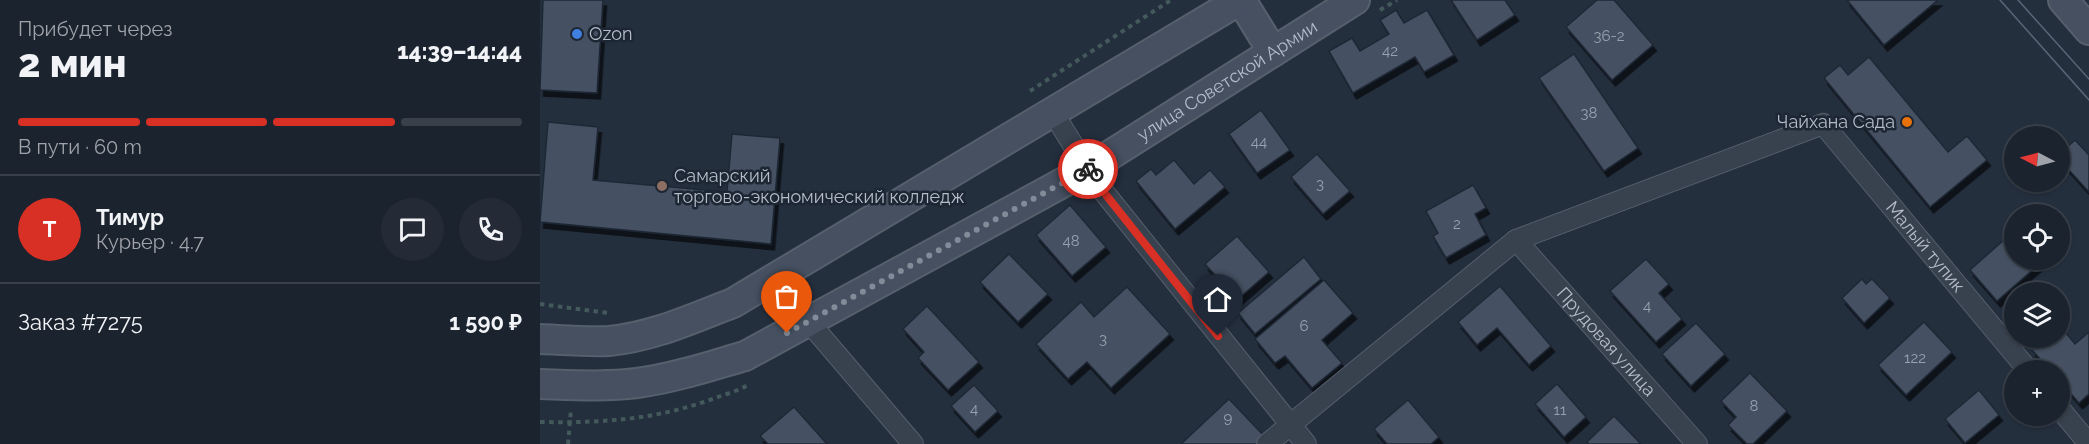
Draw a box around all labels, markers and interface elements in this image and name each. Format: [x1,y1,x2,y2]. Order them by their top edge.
street label: улица Советской Армии [1133,16,1321,145]
text: Прибудет через [18,17,172,41]
place label: Ozon [589,23,632,44]
marker: Ozon [570,27,584,41]
house number: 36-2 [1593,27,1625,45]
text: 14:39–14:44 [397,38,522,64]
text: 2 мин [18,40,127,86]
house number: 42 [1382,42,1398,60]
house number: 38 [1581,104,1598,122]
place label: Чайхана Сада [1777,111,1895,132]
marker: Чайхана Сада [1900,115,1914,129]
north arrow [2004,126,2070,192]
map controls [2004,126,2070,426]
house number: 44 [1251,133,1267,151]
text: В пути · 60 m [18,135,142,159]
courier [1058,139,1118,199]
icon: bike [1072,153,1105,186]
place label: Самарский торгово-экономический колледж [674,165,965,207]
house number: 3 [1316,175,1324,193]
marker: Самарский торгово-экономический колледж [655,179,669,193]
street label: Малый тупик [1882,197,1970,296]
button: chat [381,198,444,261]
button: phone [459,198,522,261]
text: Тимур [96,204,164,230]
button: locate [2004,204,2070,270]
house number: 2 [1453,215,1461,233]
text: Т [43,216,56,242]
text: Курьер · 4.7 [96,230,204,254]
house number: 48 [1062,232,1080,250]
pin [761,271,812,333]
pin [1192,274,1243,336]
icon: bag [770,280,803,313]
button: layers [2004,282,2070,348]
icon: home [1201,283,1234,316]
street label: Прудовая улица [1553,283,1660,400]
house number: 4 [1643,297,1651,315]
text: Заказ #7275 [18,309,143,335]
text: 1 590 ₽ [449,309,522,335]
house number: 6 [1299,317,1309,335]
house number: 3 [1099,330,1107,348]
house number: 122 [1904,349,1926,367]
button: + [2004,360,2070,426]
house number: 8 [1750,397,1759,415]
house number: 4 [970,400,978,418]
house number: 11 [1554,401,1567,419]
house number: 9 [1224,409,1233,427]

